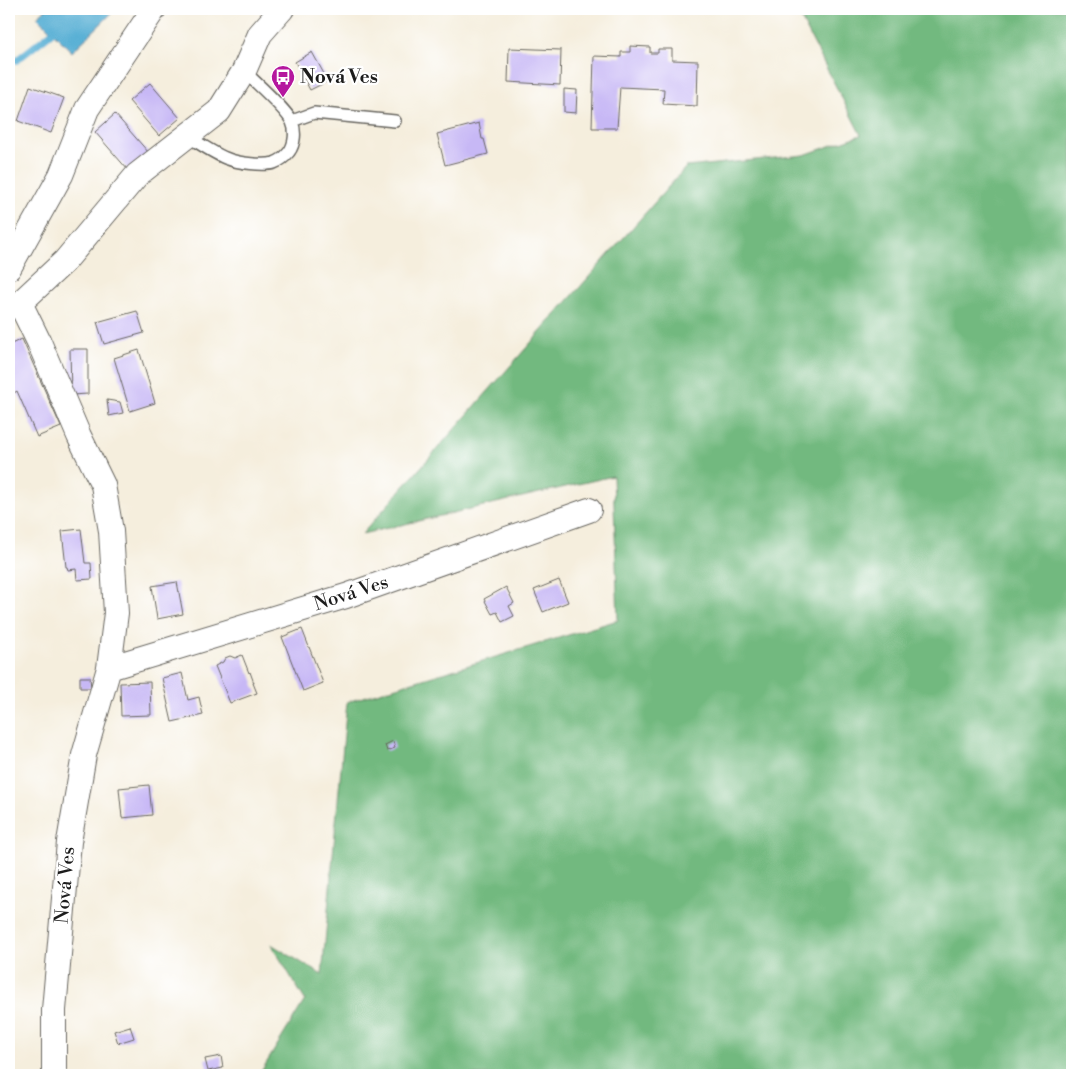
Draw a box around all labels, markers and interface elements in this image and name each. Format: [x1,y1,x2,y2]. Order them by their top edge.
bus stop icon: Nová Ves [270,64,296,98]
place label: Nová Ves [300,65,378,89]
street label: Nová Ves [311,570,391,616]
street label: Nová Ves [50,846,80,924]

